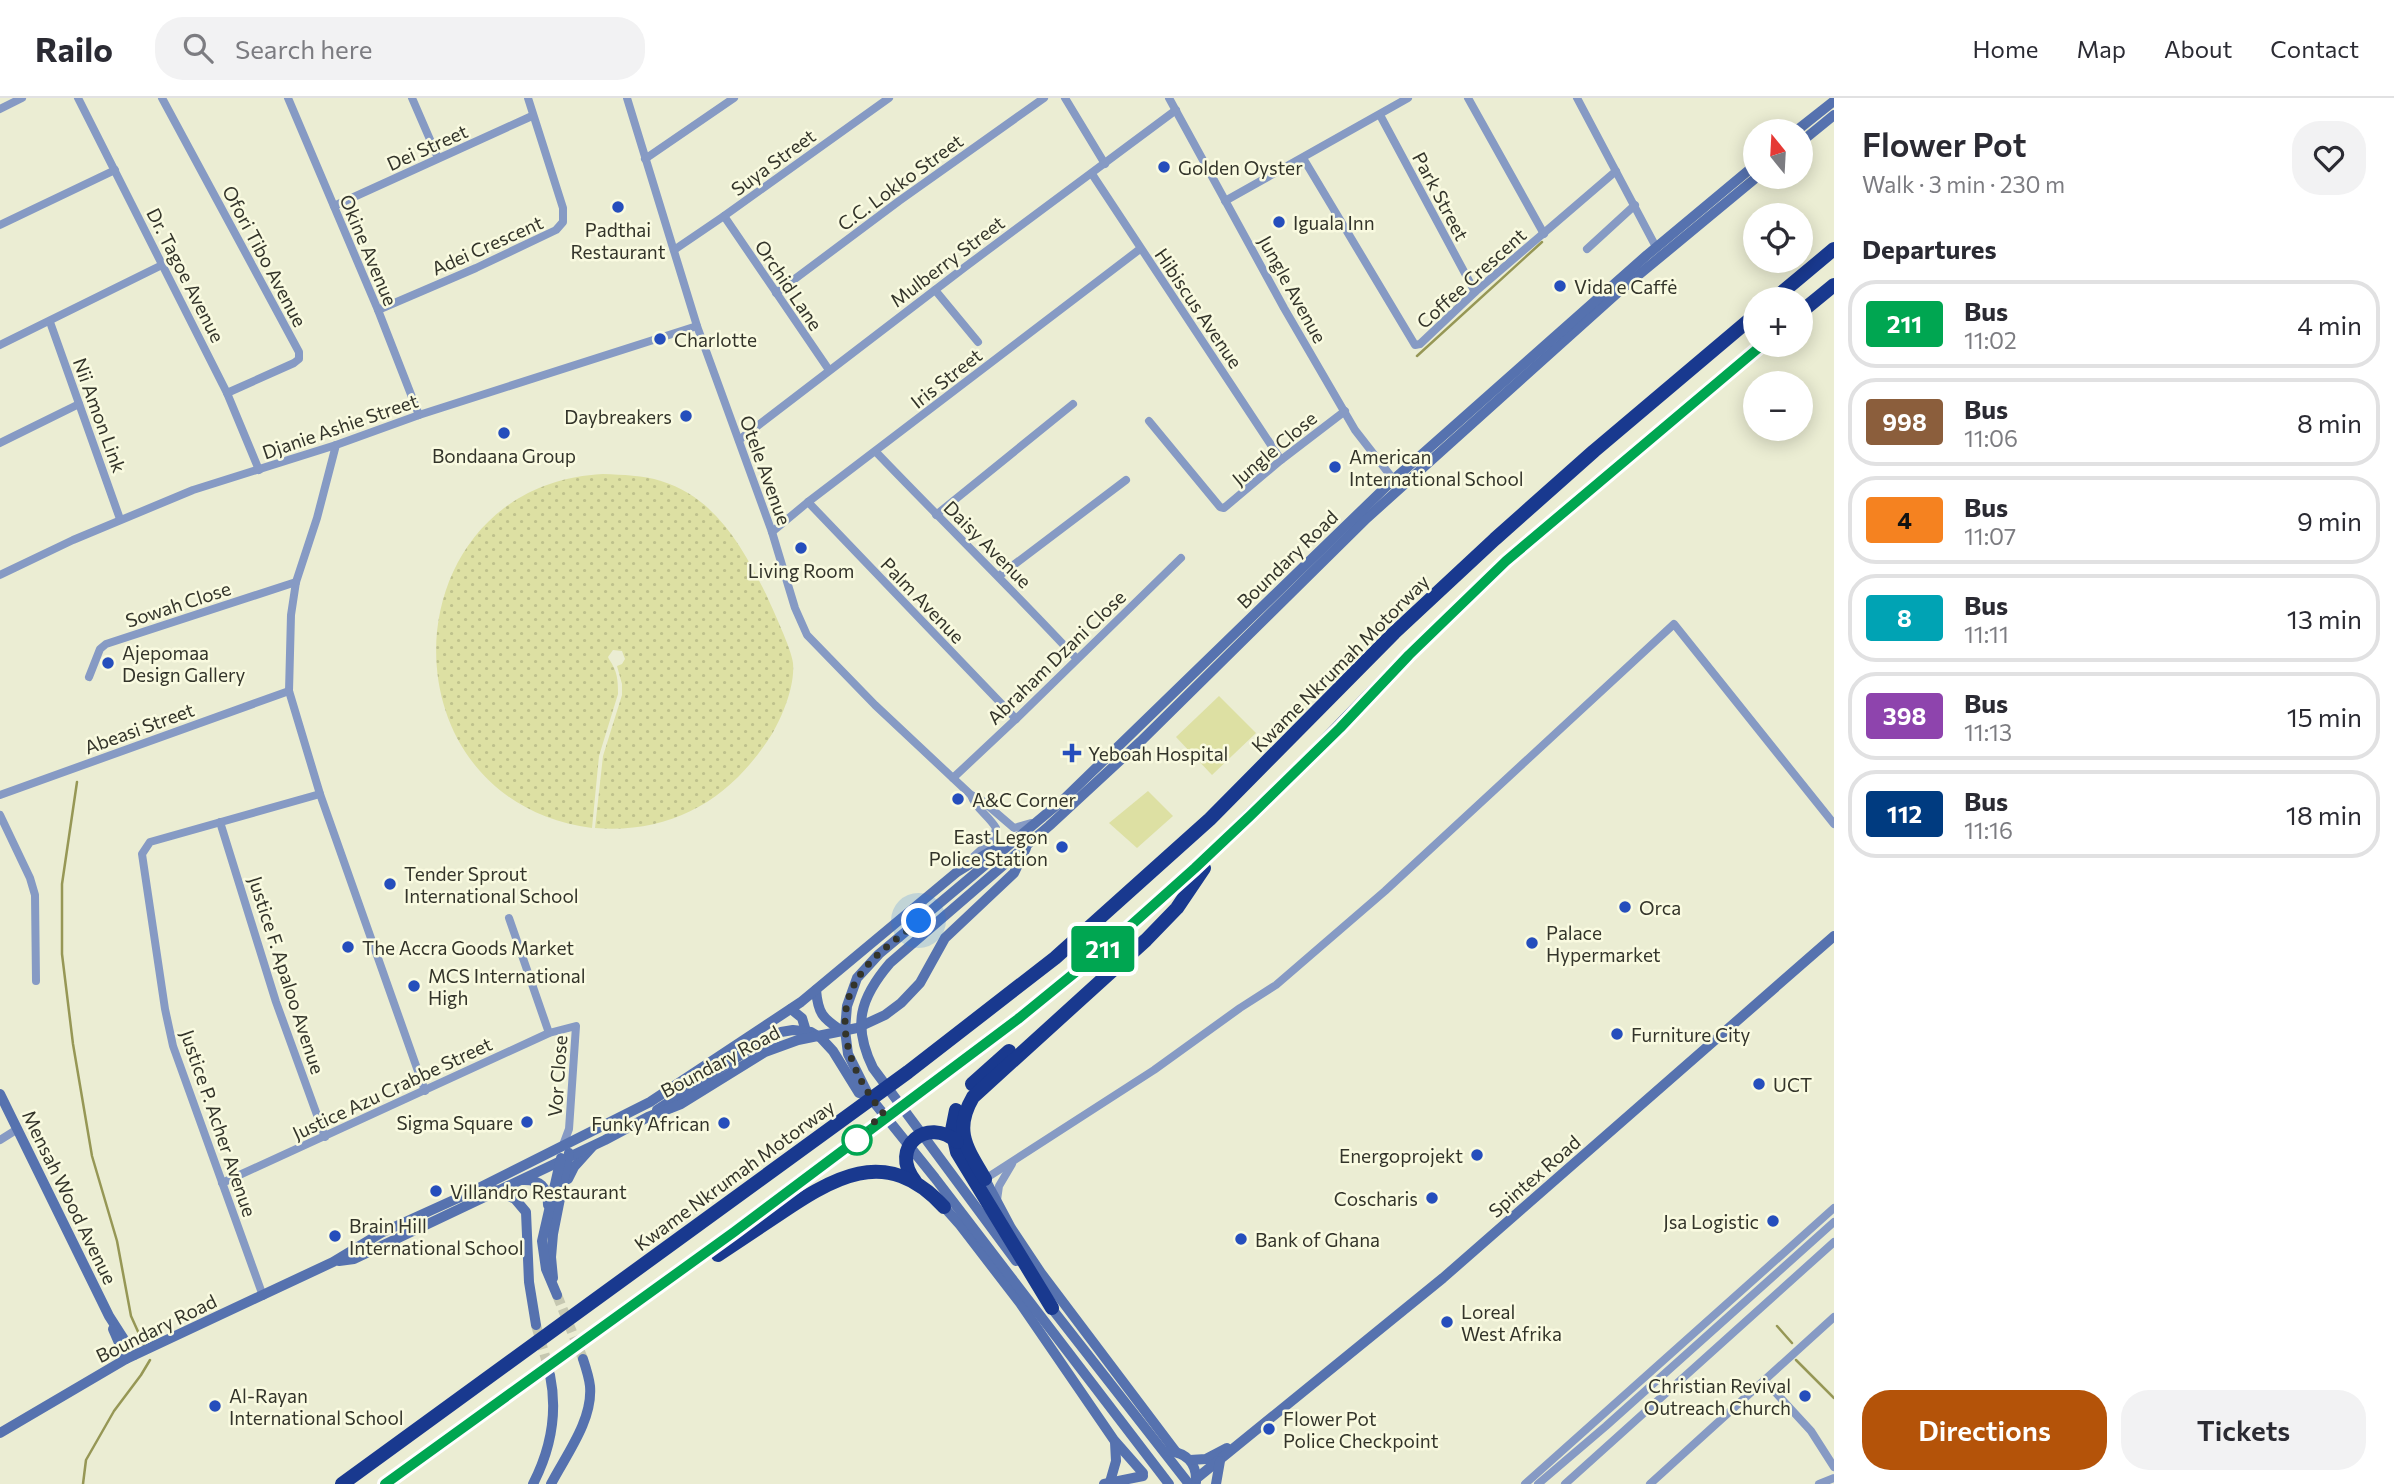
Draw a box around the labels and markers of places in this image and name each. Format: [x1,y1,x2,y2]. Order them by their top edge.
place label: Golden Oyster [1178,156,1303,179]
marker: Golden Oyster [1156,159,1172,175]
marker: Padthai Restaurant [610,199,626,215]
place label: Iguala Inn [1293,211,1375,234]
marker: Iguala Inn [1271,214,1287,230]
place label: Padthai Restaurant [570,218,666,263]
place label: Vida e Caffė [1574,275,1677,298]
marker: Vida e Caffė [1552,278,1568,294]
place label: Charlotte [674,328,757,351]
marker: Charlotte [652,331,668,347]
place label: Daybreakers [564,405,672,428]
marker: Daybreakers [678,408,694,424]
marker: Bondaana Group [496,425,512,441]
place label: Bondaana Group [432,444,576,467]
place label: American International School [1349,445,1524,490]
marker: American International School [1327,459,1343,475]
marker: Living Room [793,540,809,556]
place label: Living Room [748,559,854,582]
place label: Ajepomaa Design Gallery [122,641,245,686]
marker: Ajepomaa Design Gallery [100,655,116,671]
place label: Yeboah Hospital [1088,742,1228,765]
marker: Yeboah Hospital [1062,743,1082,763]
place label: A&C Corner [972,788,1077,811]
marker: A&C Corner [950,791,966,807]
place label: East Legon Police Station [929,825,1048,870]
marker: East Legon Police Station [1054,839,1070,855]
place label: Tender Sprout International School [404,862,579,907]
marker: Tender Sprout International School [382,876,398,892]
place label: Orca [1639,896,1681,919]
marker: Orca [1617,899,1633,915]
place label: Palace Hypermarket [1546,921,1661,966]
marker: Palace Hypermarket [1524,935,1540,951]
place label: The Accra Goods Market [362,936,574,959]
marker: The Accra Goods Market [340,939,356,955]
place label: MCS International High [428,964,586,1009]
marker: MCS International High [406,978,422,994]
place label: Furniture City [1631,1023,1751,1046]
marker: Furniture City [1609,1026,1625,1042]
place label: UCT [1773,1073,1812,1096]
marker: UCT [1751,1076,1767,1092]
place label: Sigma Square [396,1111,513,1134]
place label: Funky African [591,1112,710,1135]
marker: Sigma Square [519,1114,535,1130]
marker: Funky African [716,1115,732,1131]
unlabelled marker [842,1125,872,1155]
place label: Energoprojekt [1339,1144,1463,1167]
marker: Energoprojekt [1469,1147,1485,1163]
place label: Villandro Restaurant [450,1180,627,1203]
marker: Villandro Restaurant [428,1183,444,1199]
place label: Coscharis [1334,1187,1418,1210]
marker: Coscharis [1424,1190,1440,1206]
place label: Jsa Logistic [1663,1210,1759,1233]
marker: Jsa Logistic [1765,1213,1781,1229]
place label: Brain Hill International School [349,1214,524,1259]
marker: Brain Hill International School [327,1228,343,1244]
place label: Bank of Ghana [1255,1228,1380,1251]
marker: Bank of Ghana [1233,1231,1249,1247]
place label: Loreal West Afrika [1461,1300,1562,1345]
marker: Loreal West Afrika [1439,1314,1455,1330]
place label: Christian Revival Outreach Church [1644,1374,1791,1419]
place label: Al-Rayan International School [229,1384,404,1429]
marker: Christian Revival Outreach Church [1797,1388,1813,1404]
marker: Al-Rayan International School [207,1398,223,1414]
place label: Flower Pot Police Checkpoint [1283,1407,1439,1452]
marker: Flower Pot Police Checkpoint [1261,1421,1277,1437]

